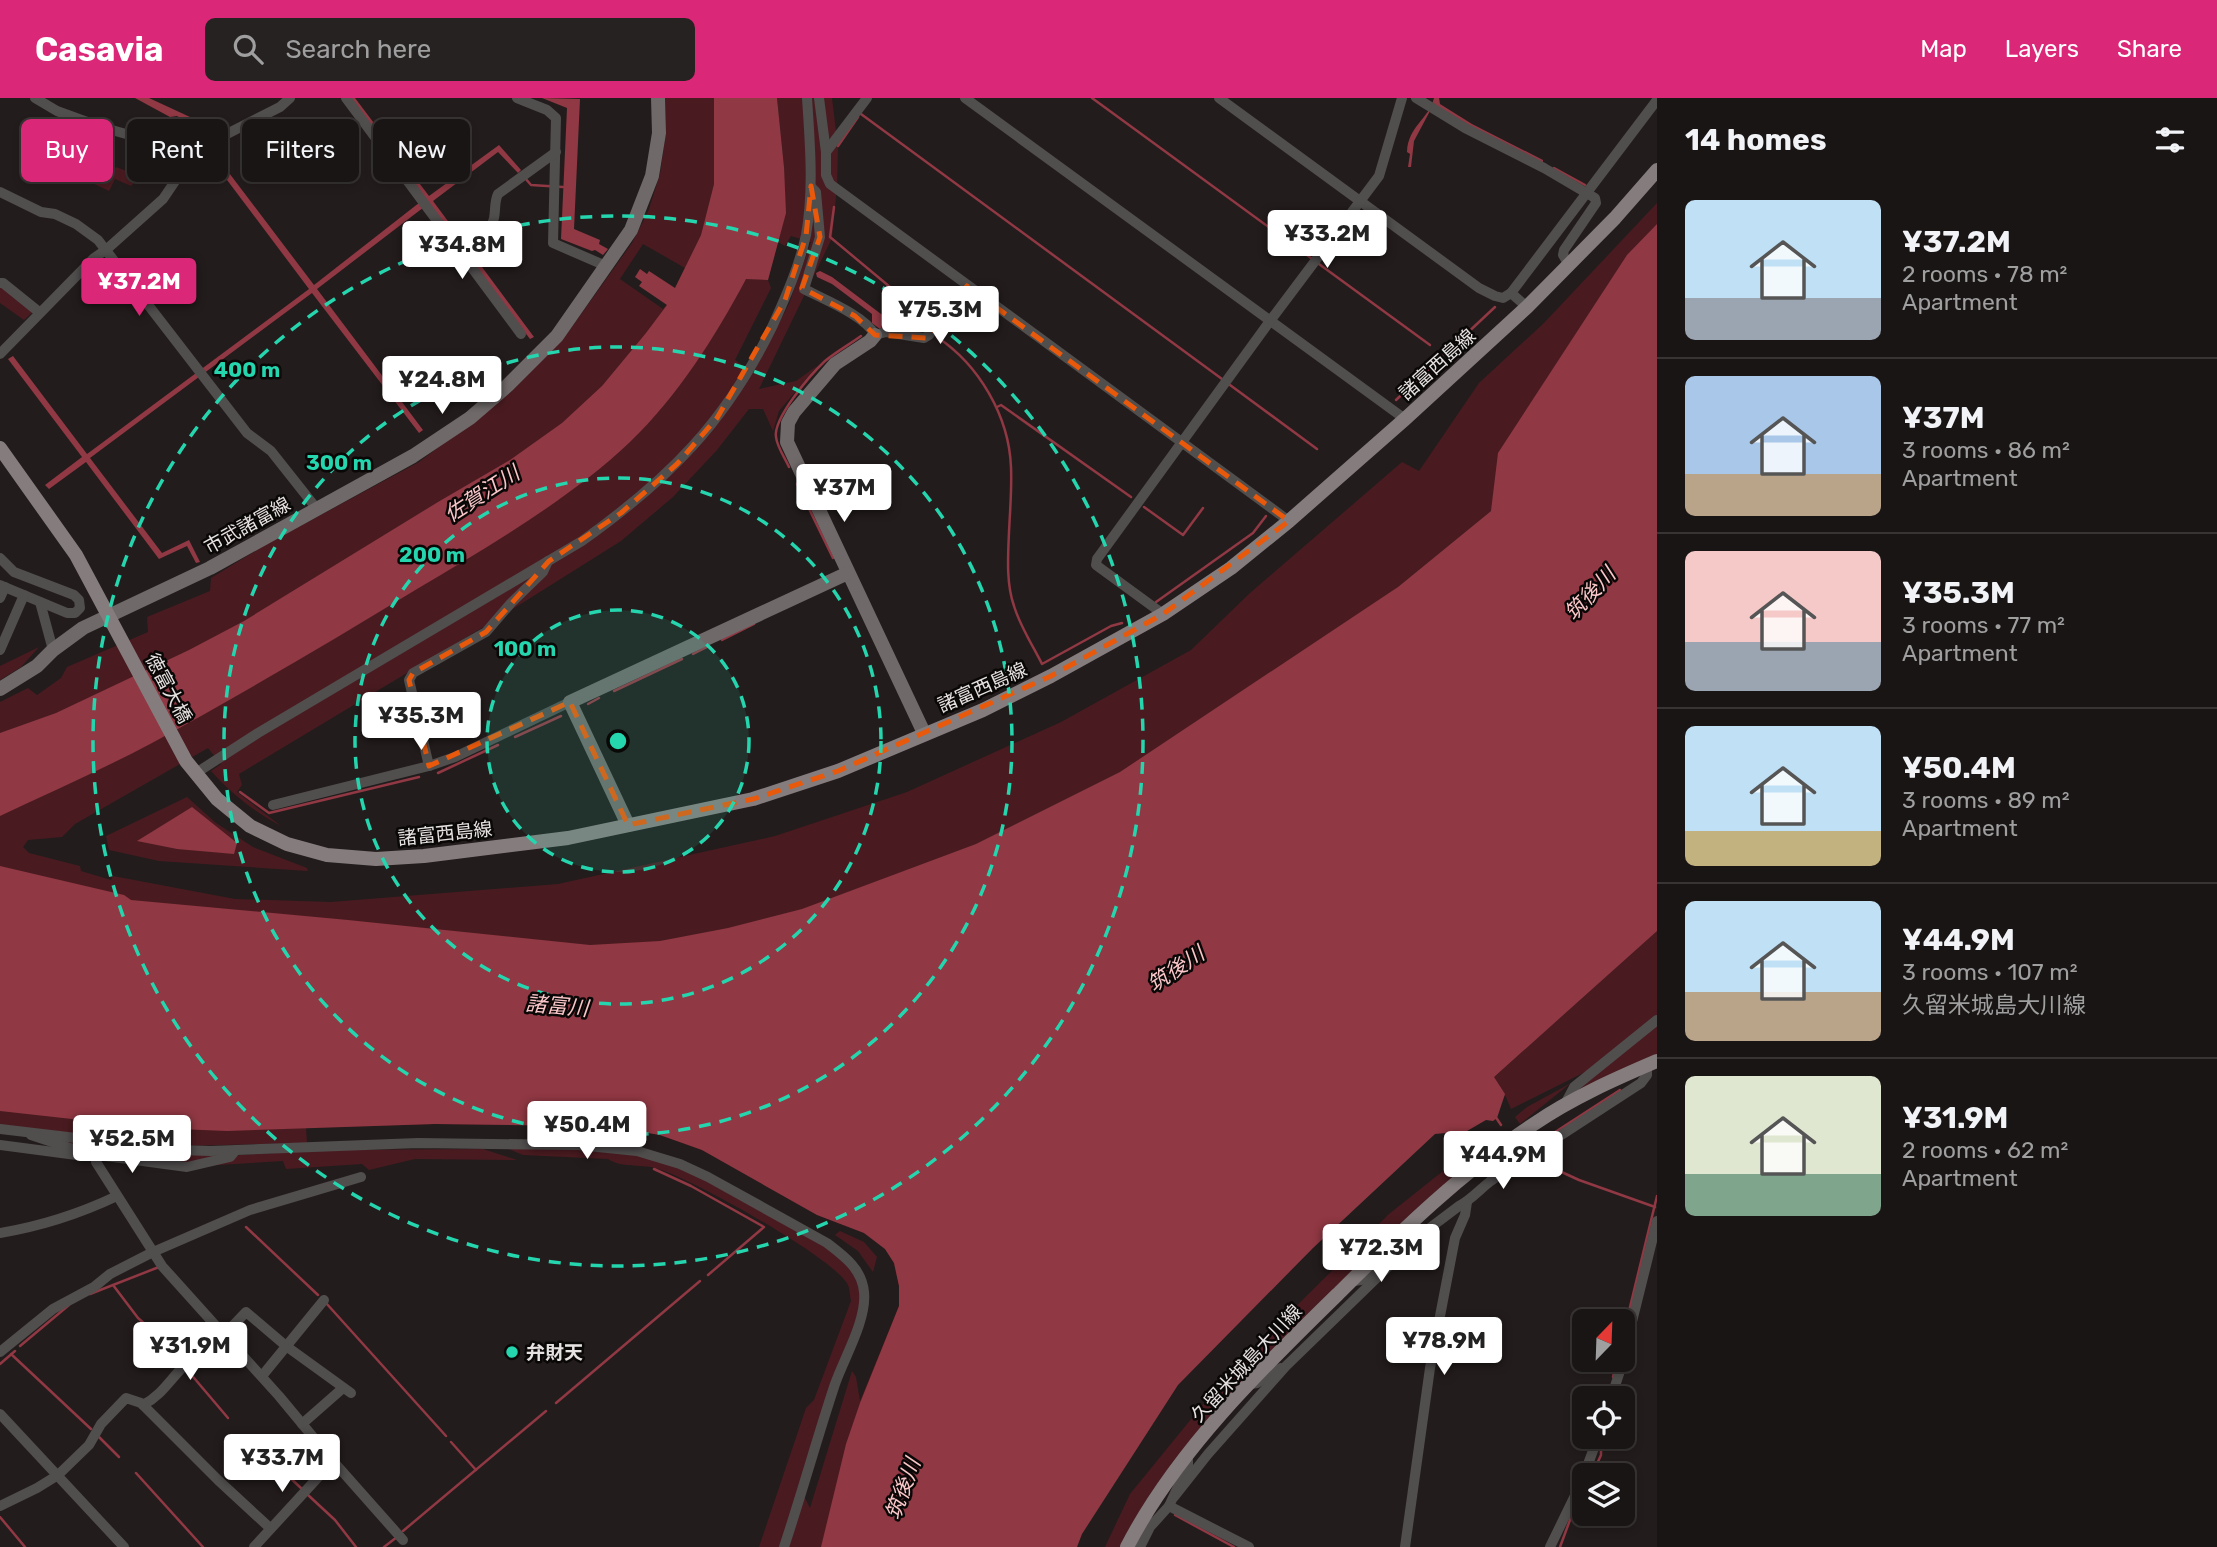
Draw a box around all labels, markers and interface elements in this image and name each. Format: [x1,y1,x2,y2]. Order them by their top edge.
search box [205,18,695,81]
text: Casavia [35,30,163,69]
icon: search [229,30,267,68]
text: Search here [285,34,431,65]
text: Map [1920,35,1967,63]
text: Layers [2005,35,2079,63]
text: Share [2117,35,2182,63]
chip: Buy [21,119,113,182]
chip: Rent [127,119,228,182]
chip: Filters [242,119,359,182]
chip: New [373,119,470,182]
icon: filters [2151,121,2189,159]
text: 14 homes [1685,122,1827,158]
pin: ¥33.2M [1270,211,1384,270]
text: ¥33.2M [1284,219,1370,247]
pin: ¥34.8M [405,222,519,281]
text: ¥37.2M [1902,224,2011,260]
icon: home [1741,228,1825,312]
text: ¥34.8M [418,230,506,258]
pin: ¥37.2M [82,258,196,318]
text: 2 rooms · 78 m² [1902,260,2067,288]
text: ¥37.2M [97,267,181,295]
pin: ¥75.3M [883,286,997,346]
text: Apartment [1902,288,2018,316]
text: ¥75.3M [898,295,982,323]
street label: 諸富西島線 [1394,324,1480,405]
pin: ¥24.8M [385,356,499,416]
text: 400 m [214,357,280,382]
text: ¥24.8M [398,365,486,393]
text: ¥37M [1902,400,1984,436]
icon: home [1741,404,1825,488]
text: 3 rooms · 86 m² [1902,436,2070,464]
text: 300 m [306,450,372,475]
water label: 佐賀江川 [440,459,525,527]
pin: ¥37M [803,464,885,524]
text: Apartment [1902,464,2018,492]
text: ¥37M [812,473,876,501]
street label: 市武諸富線 [200,492,294,559]
text: 200 m [399,542,465,567]
water label: 筑後川 [1559,561,1622,625]
text: ¥35.3M [1902,575,2015,611]
icon: home [1741,579,1825,663]
text: 3 rooms · 77 m² [1902,611,2065,639]
text: 100 m [494,636,556,661]
text: Apartment [1902,639,2018,667]
street label: 徳富大橋 [141,649,197,727]
street label: 諸富西島線 [934,658,1030,717]
pin: ¥35.3M [364,692,478,752]
text: ¥35.3M [378,701,464,729]
centre of rings [606,729,630,753]
text: ¥50.4M [1902,750,2016,786]
icon: home [1741,754,1825,838]
text: 3 rooms · 89 m² [1902,786,2070,814]
text: Apartment [1902,814,2018,842]
street label: 諸富西島線 [397,817,494,850]
text: ¥44.9M [1902,922,2015,958]
icon: home [1741,929,1825,1013]
water label: 筑後川 [1143,939,1210,997]
text: 3 rooms · 107 m² [1902,958,2078,986]
water label: 諸富川 [525,990,592,1021]
text: 久留米城島大川線 [1902,991,2086,1019]
text: ¥31.9M [1902,1100,2008,1136]
pin: ¥50.4M [530,1102,644,1161]
icon: home [1741,1104,1825,1188]
text: ¥50.4M [543,1110,631,1138]
pin: ¥52.5M [75,1116,189,1175]
text: ¥52.5M [89,1124,175,1152]
pin: ¥44.9M [1446,1132,1560,1191]
text: 2 rooms · 62 m² [1902,1136,2068,1164]
text: ¥44.9M [1460,1140,1546,1168]
text: Apartment [1902,1164,2018,1192]
pin: ¥72.3M [1324,1224,1438,1284]
text: ¥72.3M [1339,1233,1423,1261]
street label: 久留米城島大川線 [1186,1300,1307,1427]
north arrow [1572,1309,1634,1372]
map controls [1572,1309,1635,1526]
pin: ¥78.9M [1387,1318,1501,1377]
pin: ¥31.9M [133,1322,247,1382]
text: ¥78.9M [1402,1326,1486,1354]
text: ¥31.9M [149,1331,231,1359]
place label: 弁財天 [526,1341,583,1364]
marker: 弁財天 [504,1344,520,1360]
button: locate [1572,1386,1635,1449]
pin: ¥33.7M [225,1434,339,1494]
text: ¥33.7M [240,1443,324,1471]
water label: 筑後川 [880,1453,926,1523]
button: layers [1572,1463,1635,1526]

